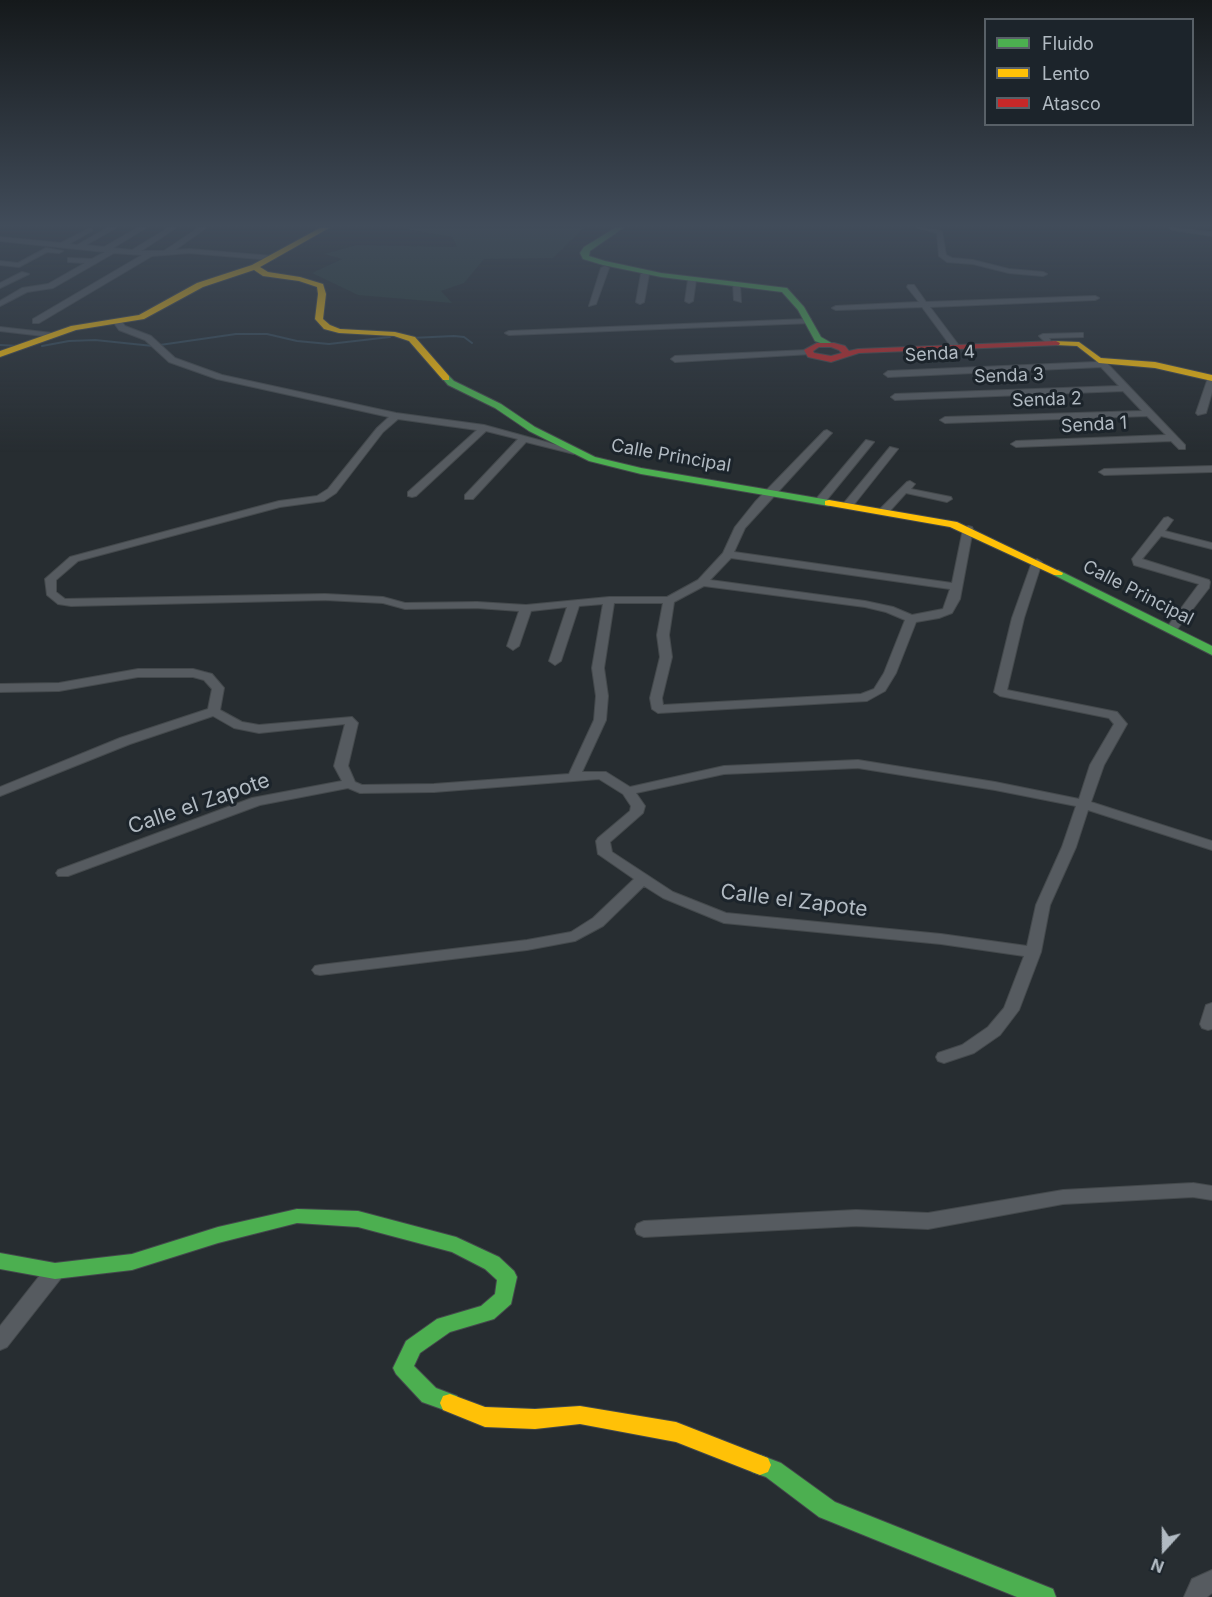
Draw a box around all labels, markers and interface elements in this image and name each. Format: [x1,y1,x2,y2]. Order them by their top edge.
legend [984,18,1194,126]
text: Fluido [1042,33,1094,54]
text: Lento [1042,63,1090,84]
text: Atasco [1042,93,1101,114]
street label: Senda 4 [904,341,976,367]
street label: Senda 3 [974,364,1044,388]
street label: Senda 2 [1012,388,1082,412]
street label: Senda 1 [1060,412,1128,438]
street label: Calle Principal [609,435,733,477]
street label: Calle Principal [1079,556,1197,630]
street label: Calle el Zapote [125,768,273,840]
street label: Calle el Zapote [719,879,869,923]
north arrow [1134,1519,1194,1579]
text: N [1148,1554,1167,1577]

